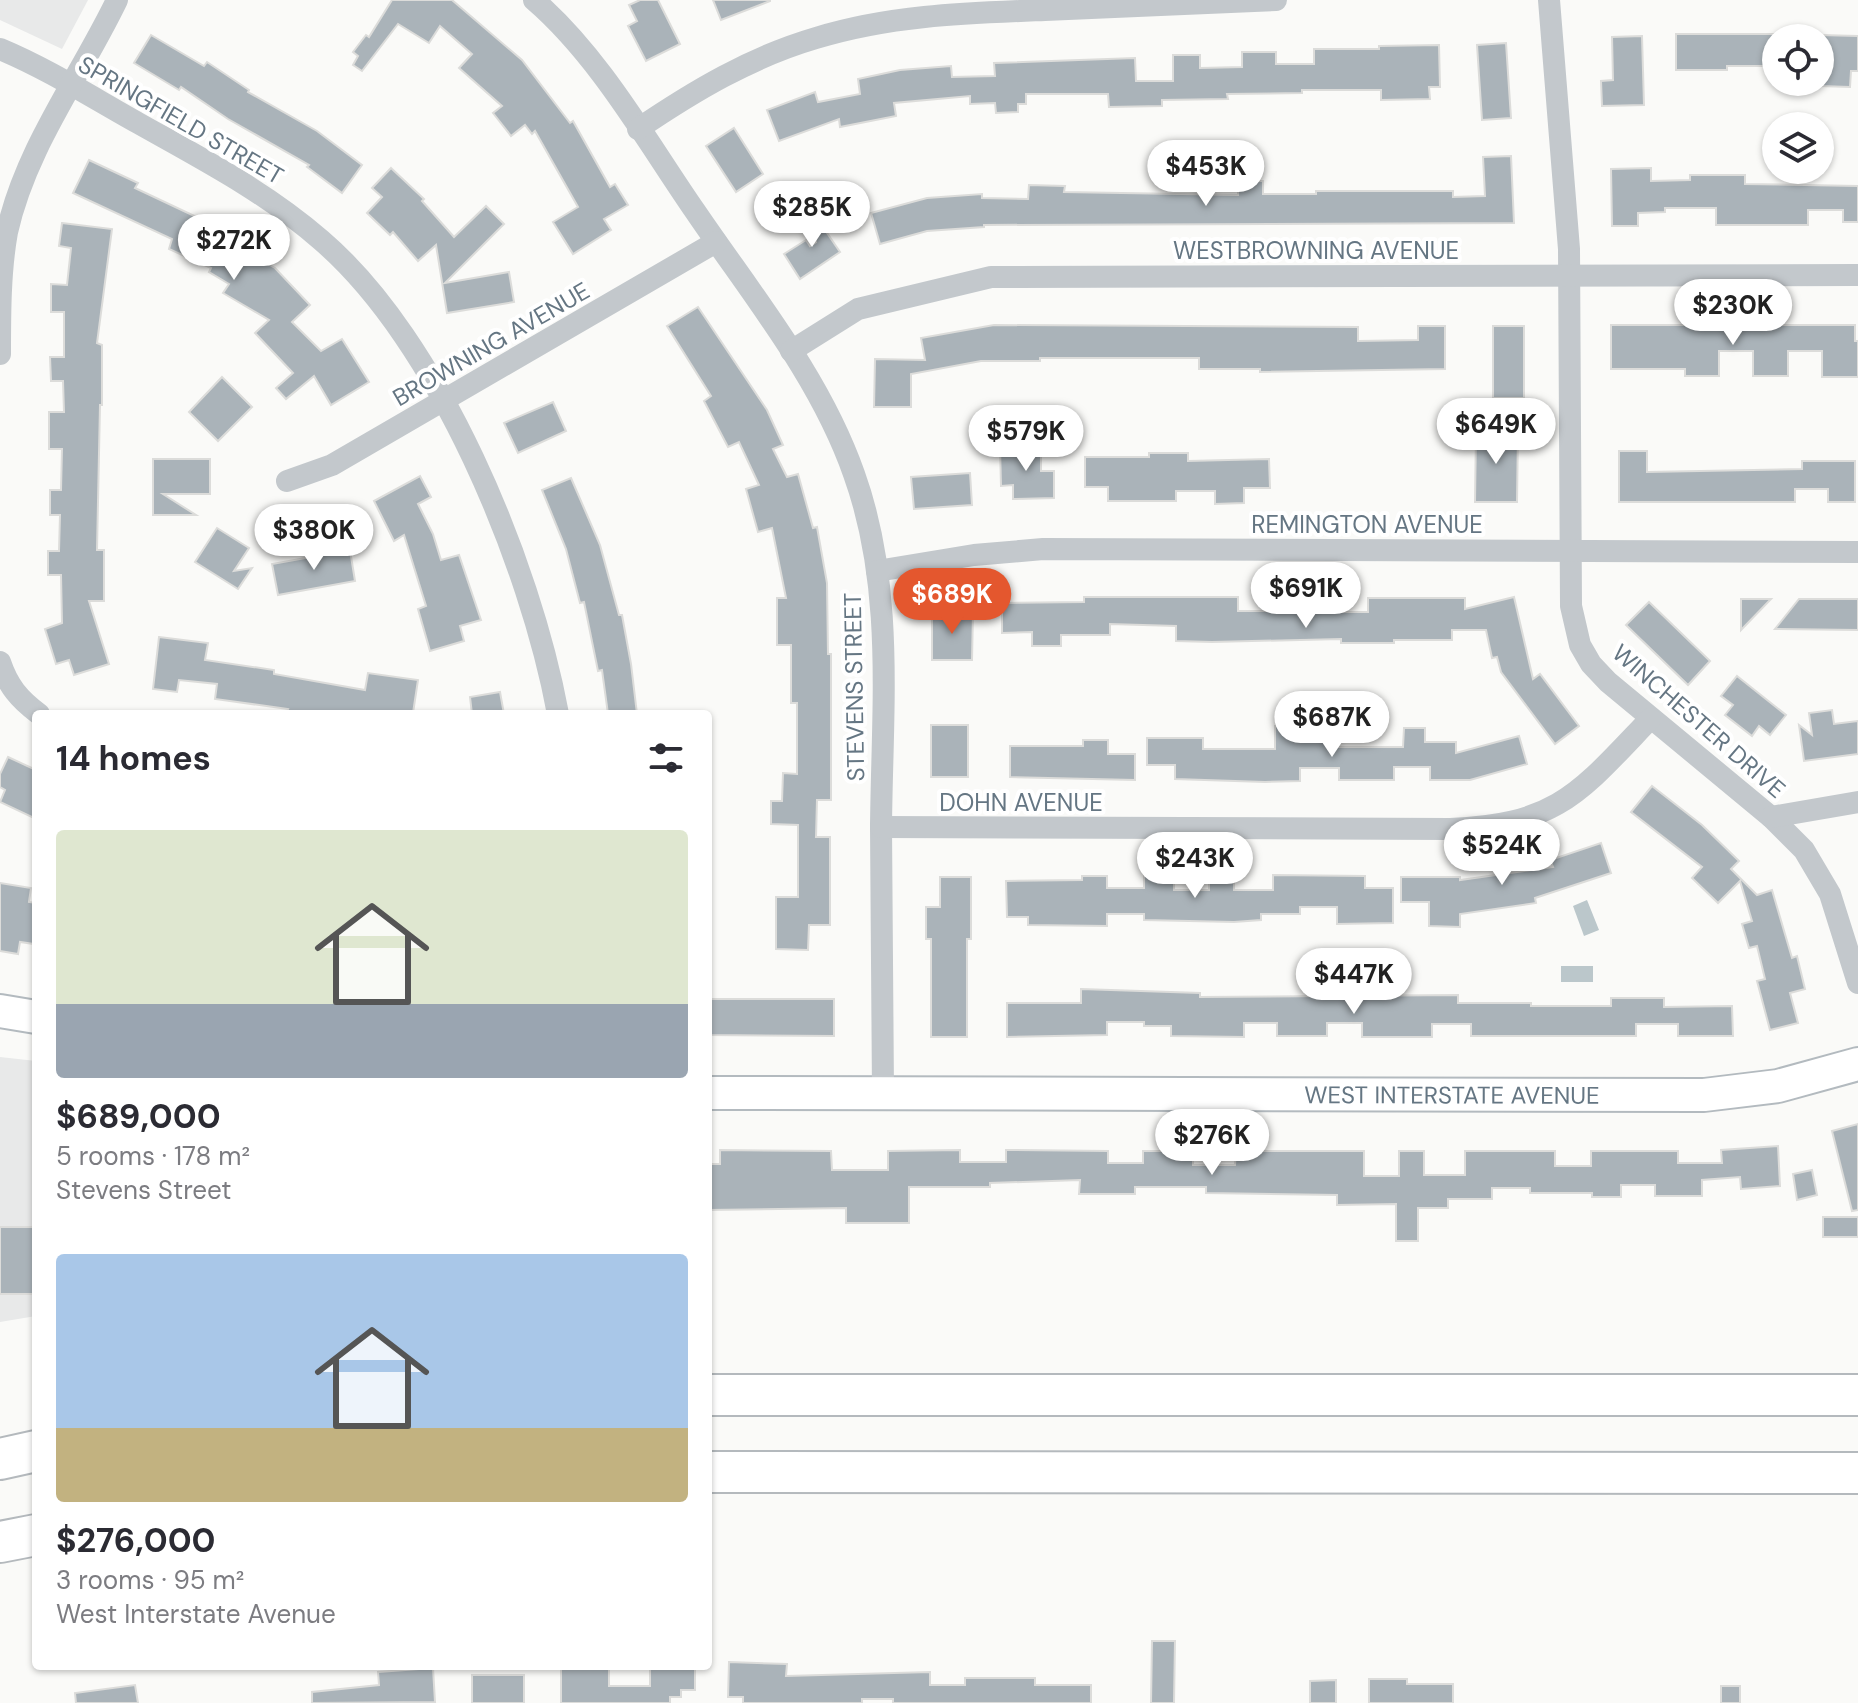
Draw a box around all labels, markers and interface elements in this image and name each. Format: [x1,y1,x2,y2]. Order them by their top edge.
map controls [1762,24,1834,184]
button: locate [1762,24,1834,96]
street label: SPRINGFIELD STREET [73,49,289,191]
button: layers [1762,112,1834,184]
pin: $453K [1150,140,1262,208]
text: $453K [1165,149,1247,183]
pin: $285K [756,181,868,249]
text: $285K [772,190,852,224]
pin: $272K [178,214,290,282]
text: $272K [196,223,272,257]
street label: WESTBROWNING AVENUE [1173,235,1459,266]
street label: BROWNING AVENUE [387,275,595,413]
pin: $230K [1677,279,1789,347]
text: $230K [1692,288,1774,322]
pin: $649K [1440,398,1552,466]
pin: $579K [970,405,1082,473]
text: $649K [1455,407,1537,441]
text: $579K [987,414,1065,448]
pin: $380K [258,504,370,572]
street label: REMINGTON AVENUE [1251,509,1483,540]
text: $380K [272,513,356,547]
pin: $691K [1250,562,1362,630]
pin: $689K [896,568,1008,636]
text: $691K [1269,571,1343,605]
text: $689K [911,577,993,611]
street label: STEVENS STREET [837,592,871,782]
street label: WINCHESTER DRIVE [1606,637,1792,805]
pin: $687K [1276,691,1388,759]
text: $687K [1292,700,1372,734]
text: 14 homes [56,736,211,781]
icon: filters [644,736,688,780]
street label: DOHN AVENUE [939,787,1103,818]
pin: $524K [1446,819,1558,887]
text: $524K [1462,828,1542,862]
pin: $243K [1139,832,1251,900]
text: $243K [1155,841,1235,875]
icon: home [300,882,444,1026]
pin: $447K [1298,948,1410,1016]
text: $447K [1314,957,1394,991]
street label: WEST INTERSTATE AVENUE [1304,1079,1600,1110]
text: $689,000 [56,1094,221,1139]
pin: $276K [1156,1109,1268,1177]
text: $276K [1173,1118,1251,1152]
text: 5 rooms · 178 m² [56,1139,250,1173]
text: Stevens Street [56,1173,232,1207]
icon: home [300,1306,444,1450]
text: $276,000 [56,1518,216,1563]
text: 3 rooms · 95 m² [56,1563,244,1597]
text: West Interstate Avenue [56,1597,336,1631]

